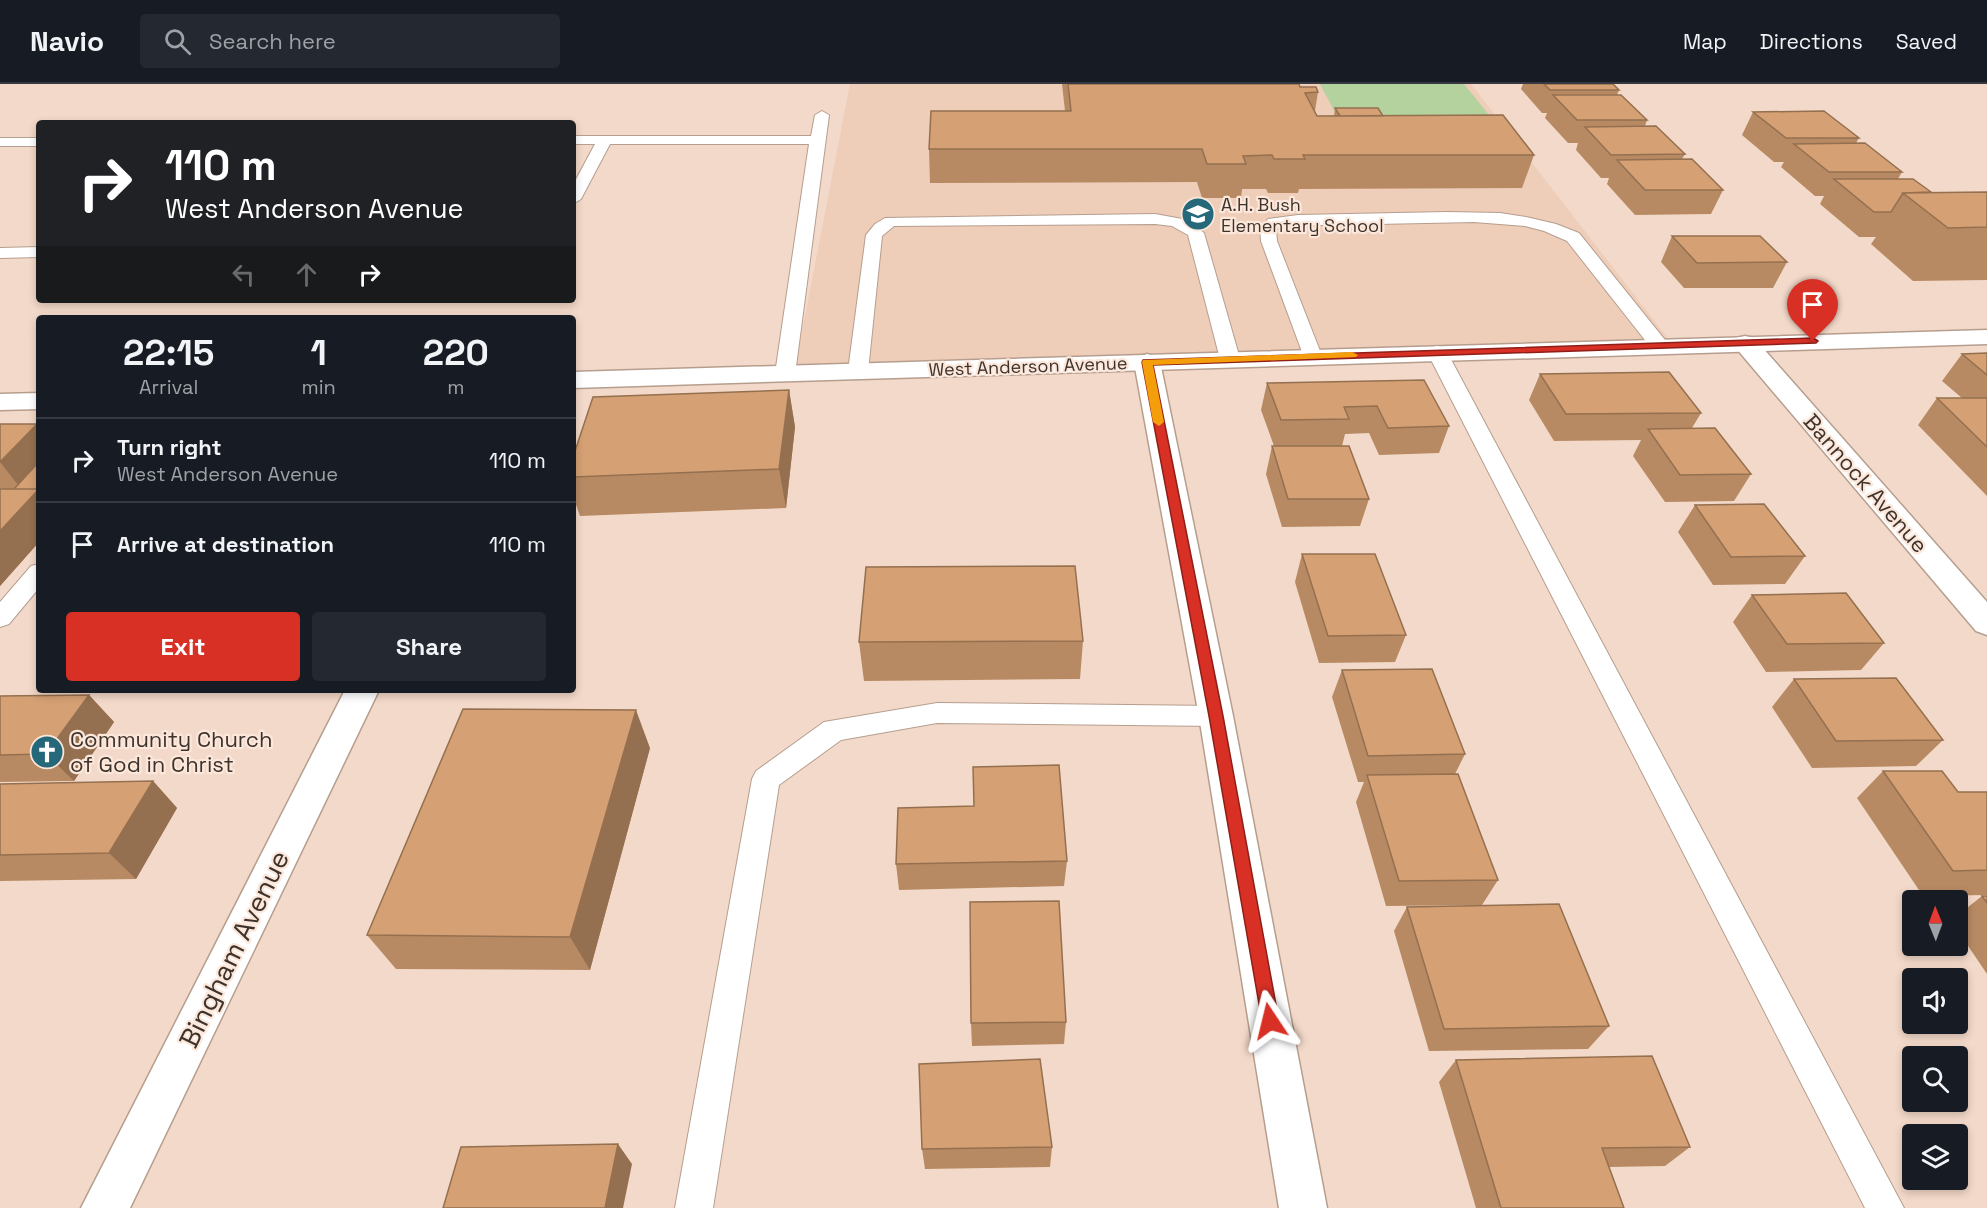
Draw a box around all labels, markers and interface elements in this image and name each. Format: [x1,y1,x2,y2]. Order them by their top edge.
search box [140,14,560,68]
text: Navio [30,23,104,59]
icon: search [161,25,194,58]
text: Search here [209,27,336,55]
text: Map [1683,28,1727,55]
text: Directions [1760,28,1863,55]
text: Saved [1896,28,1957,55]
text: 110 m [165,139,277,192]
icon: right [66,144,144,222]
text: West Anderson Avenue [165,191,463,226]
place label: A.H. Bush Elementary School [1221,193,1384,237]
school or university icon: A.H. Bush Elementary School [1180,196,1216,232]
icon: left [227,258,260,291]
icon: ahead [290,258,323,291]
icon: right [353,258,386,291]
pin [1787,279,1838,341]
icon: arrive [1796,288,1829,321]
text: 22:15 [123,330,214,376]
text: 1 [310,330,327,376]
text: 220 [423,330,489,376]
street label: West Anderson Avenue [928,351,1128,381]
text: Arrival [139,374,198,400]
text: min [301,374,336,400]
text: m [447,374,465,400]
street label: Bannock Avenue [1798,407,1934,559]
text: Turn right [117,433,222,461]
icon: right [66,444,99,477]
text: 110 m [489,446,546,474]
text: West Anderson Avenue [117,461,338,487]
icon: arrive [66,528,99,561]
text: Arrive at destination [117,530,334,558]
text: 110 m [489,530,546,558]
button: Exit [66,612,300,681]
button: Share [312,612,546,681]
place label: Community Church of God in Christ [70,725,272,778]
church icon: Community Church of God in Christ [29,734,65,770]
street label: Bingham Avenue [171,844,297,1054]
north arrow [1902,890,1968,956]
map controls [1902,890,1968,1190]
button: sound [1902,968,1968,1034]
position arrow [1238,989,1302,1053]
button: search [1902,1046,1968,1112]
button: layers [1902,1124,1968,1190]

